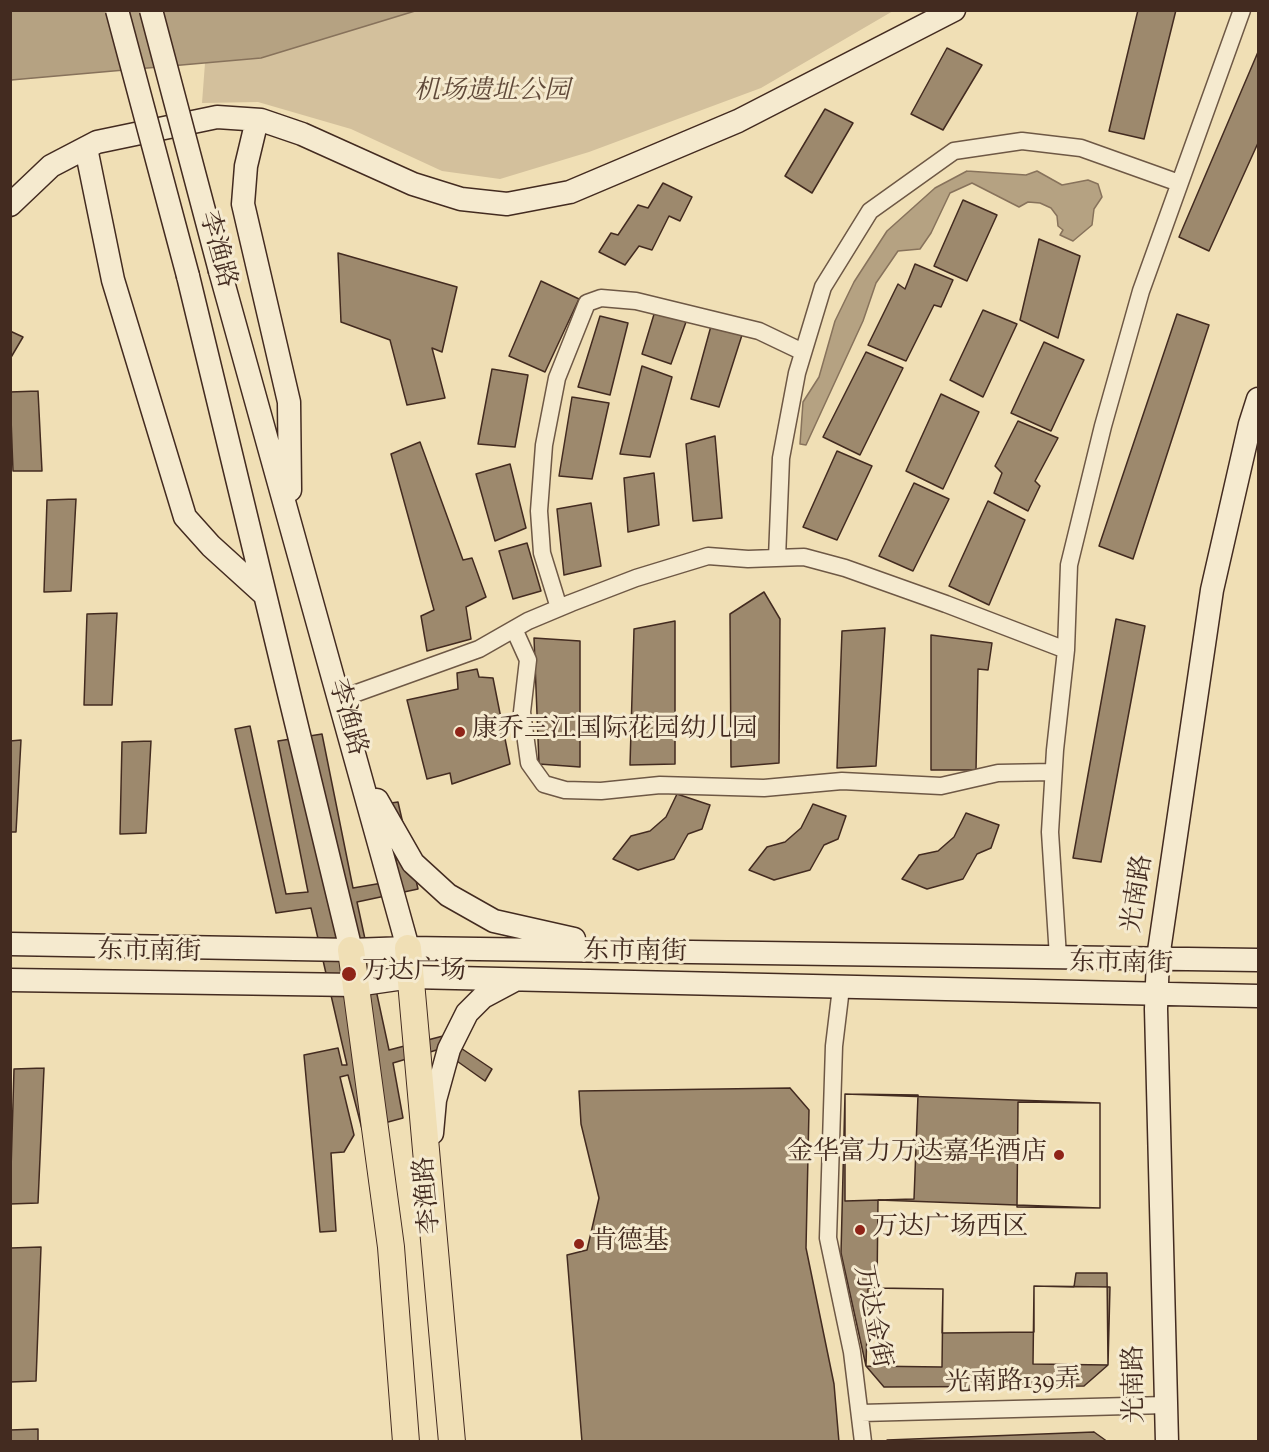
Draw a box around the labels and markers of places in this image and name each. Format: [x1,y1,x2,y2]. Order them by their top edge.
place label: 康乔三江国际花园幼儿园 [472,716,758,748]
marker: 康乔三江国际花园幼儿园 [453,725,467,739]
place label: 万达广场 [362,958,466,990]
marker: 万达广场 [340,965,358,983]
place label: 金华富力万达嘉华酒店 [787,1139,1047,1171]
marker: 金华富力万达嘉华酒店 [1052,1148,1066,1162]
place label: 万达广场西区 [872,1214,1028,1246]
marker: 万达广场西区 [853,1223,867,1237]
place label: 肯德基 [591,1228,669,1260]
marker: 肯德基 [572,1237,586,1251]

